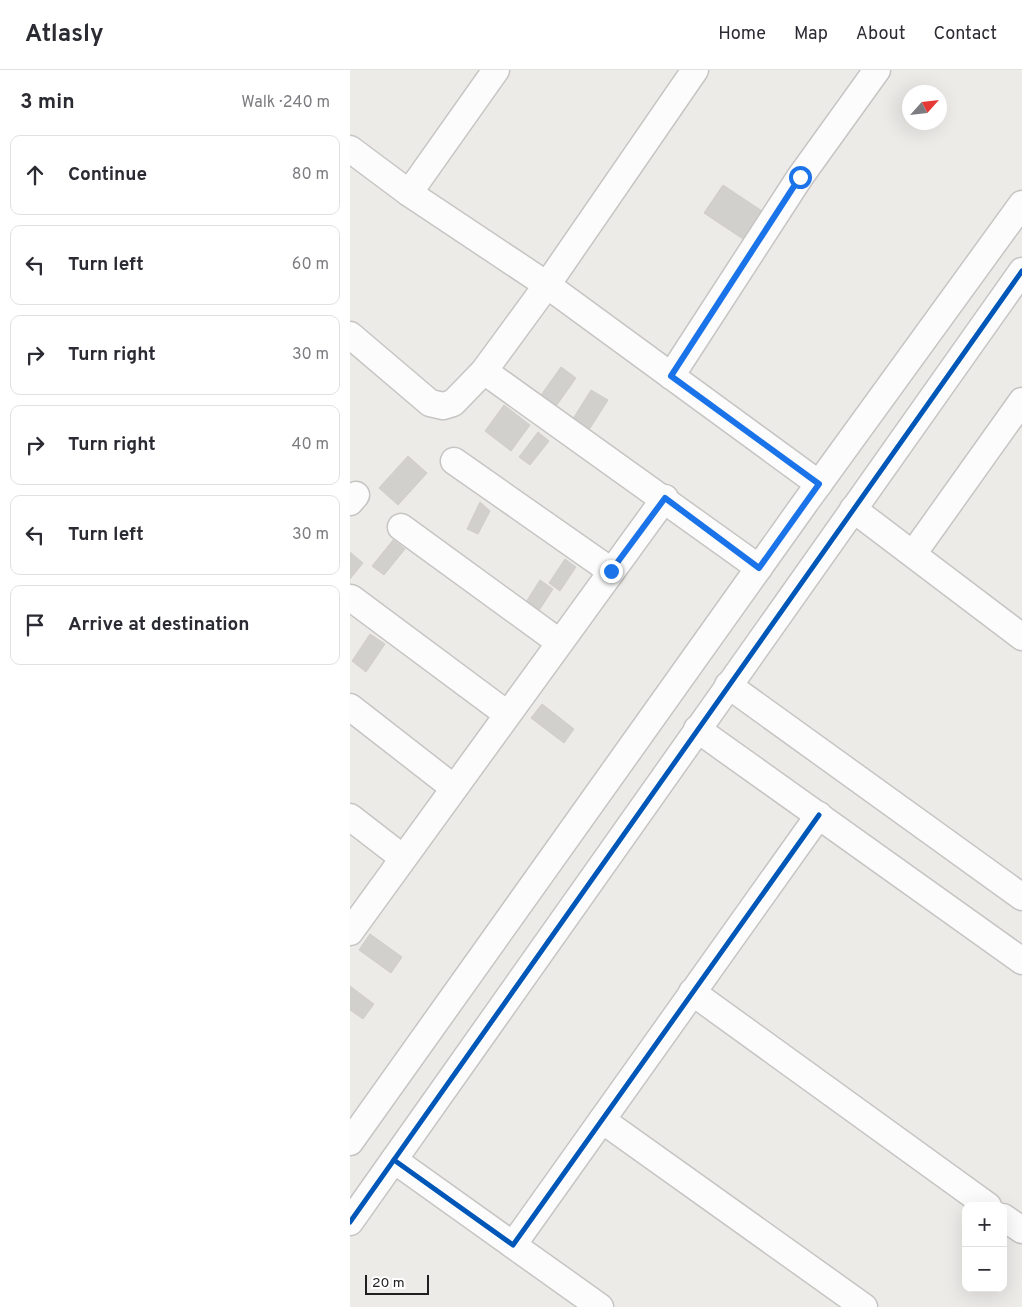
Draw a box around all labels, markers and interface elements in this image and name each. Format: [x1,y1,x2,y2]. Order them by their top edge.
text: Atlasly [25,20,104,50]
text: Home [718,23,766,46]
text: Map [794,23,828,46]
text: About [856,23,905,46]
text: Contact [933,23,997,46]
north arrow [902,85,947,130]
text: 3 min [20,89,75,116]
text: Walk · 240 m [241,93,330,113]
icon: ahead [21,161,49,189]
text: Continue [68,163,147,187]
text: 80 m [292,165,329,185]
route start [789,166,812,189]
icon: left [21,251,49,279]
text: Turn left [68,253,144,277]
text: 60 m [292,255,329,275]
icon: right [21,341,49,369]
text: Turn right [68,343,156,367]
text: 30 m [292,345,329,365]
icon: right [21,431,49,459]
text: Turn right [68,433,156,457]
text: 40 m [291,435,329,455]
icon: left [21,521,49,549]
text: Turn left [68,523,144,547]
text: 30 m [292,525,329,545]
route end [600,560,623,583]
icon: arrive [21,611,49,639]
text: Arrive at destination [68,613,249,637]
map controls [962,1202,1007,1292]
button: + [962,1202,1007,1247]
button: − [962,1247,1007,1292]
scale bar [365,1272,429,1295]
text: 20 m [372,1275,405,1292]

